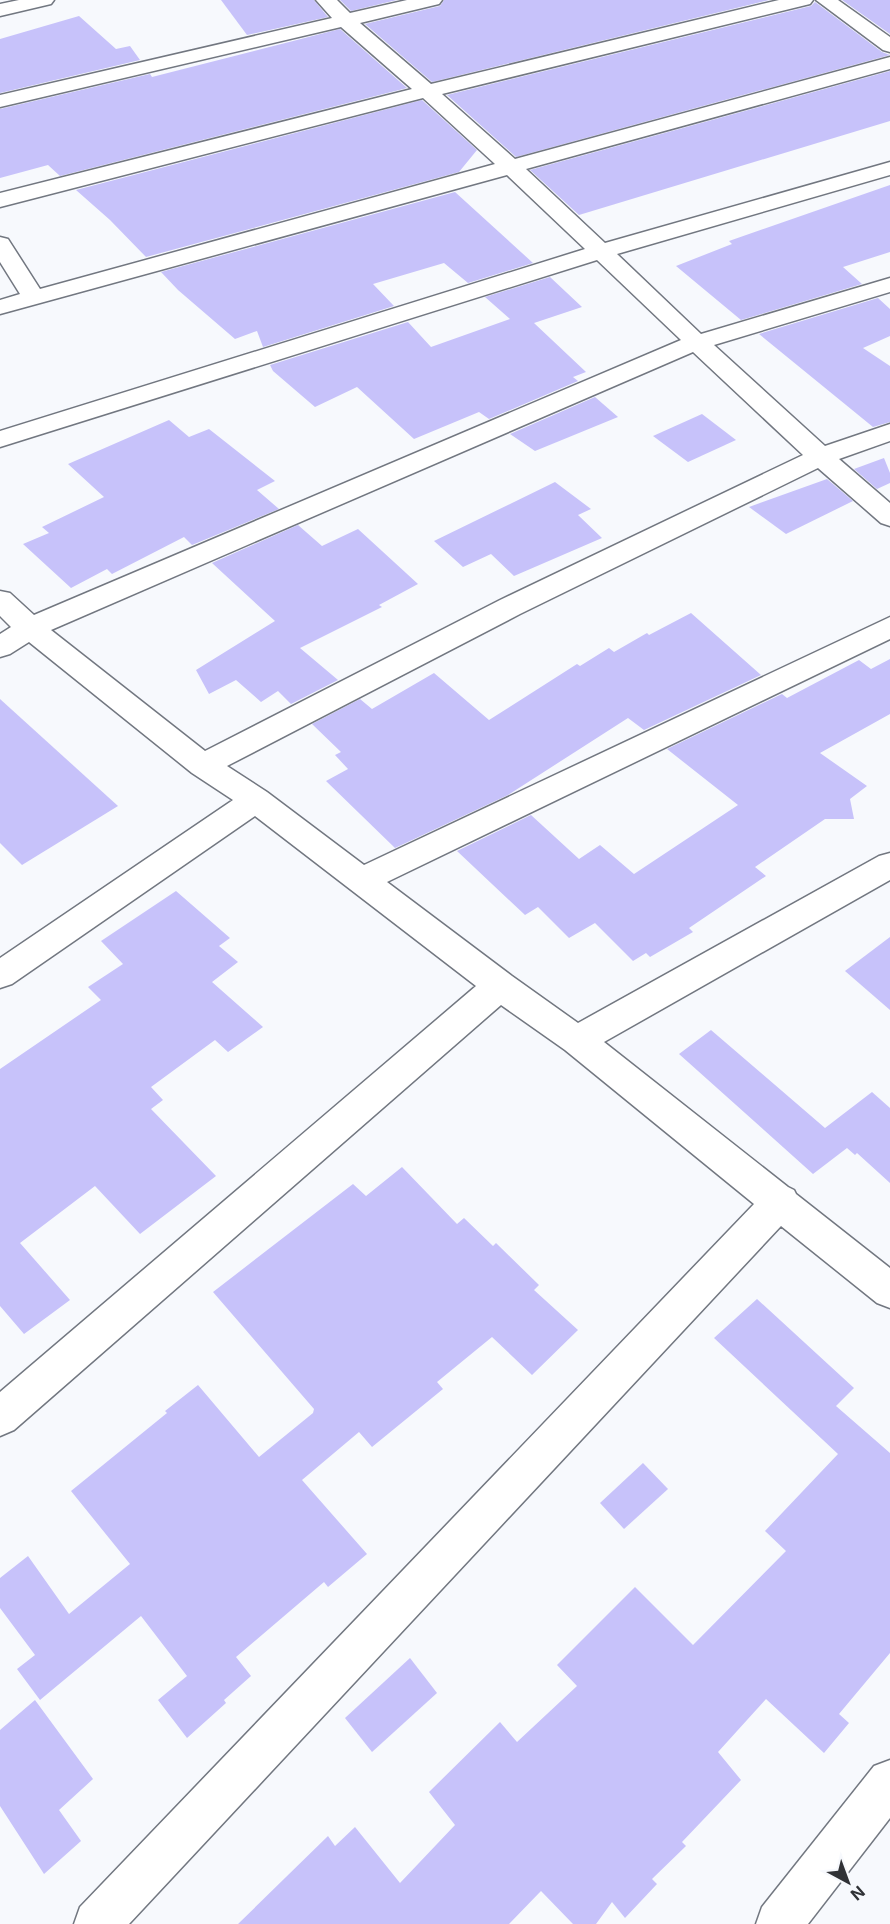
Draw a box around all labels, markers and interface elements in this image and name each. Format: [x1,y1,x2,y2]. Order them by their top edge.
north arrow [818,1852,878,1912]
text: N [847,1882,869,1905]

